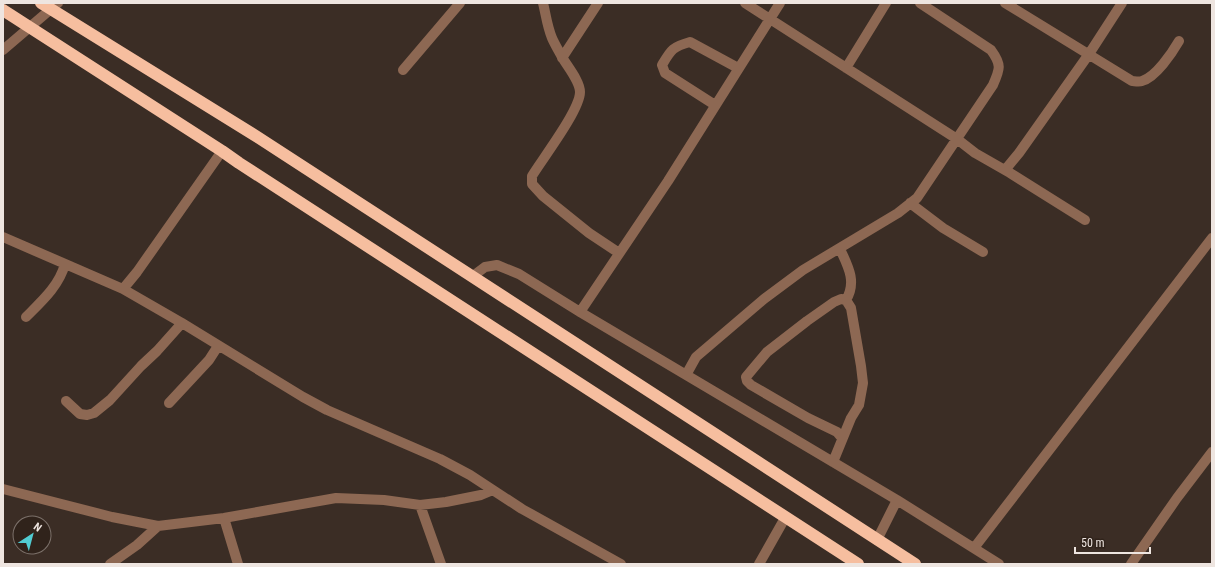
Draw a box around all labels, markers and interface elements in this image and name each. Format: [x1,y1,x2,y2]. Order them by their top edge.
north arrow [12,515,52,555]
text: N [31,520,44,535]
scale bar [1075,529,1150,555]
text: 50 m [1081,536,1105,550]

